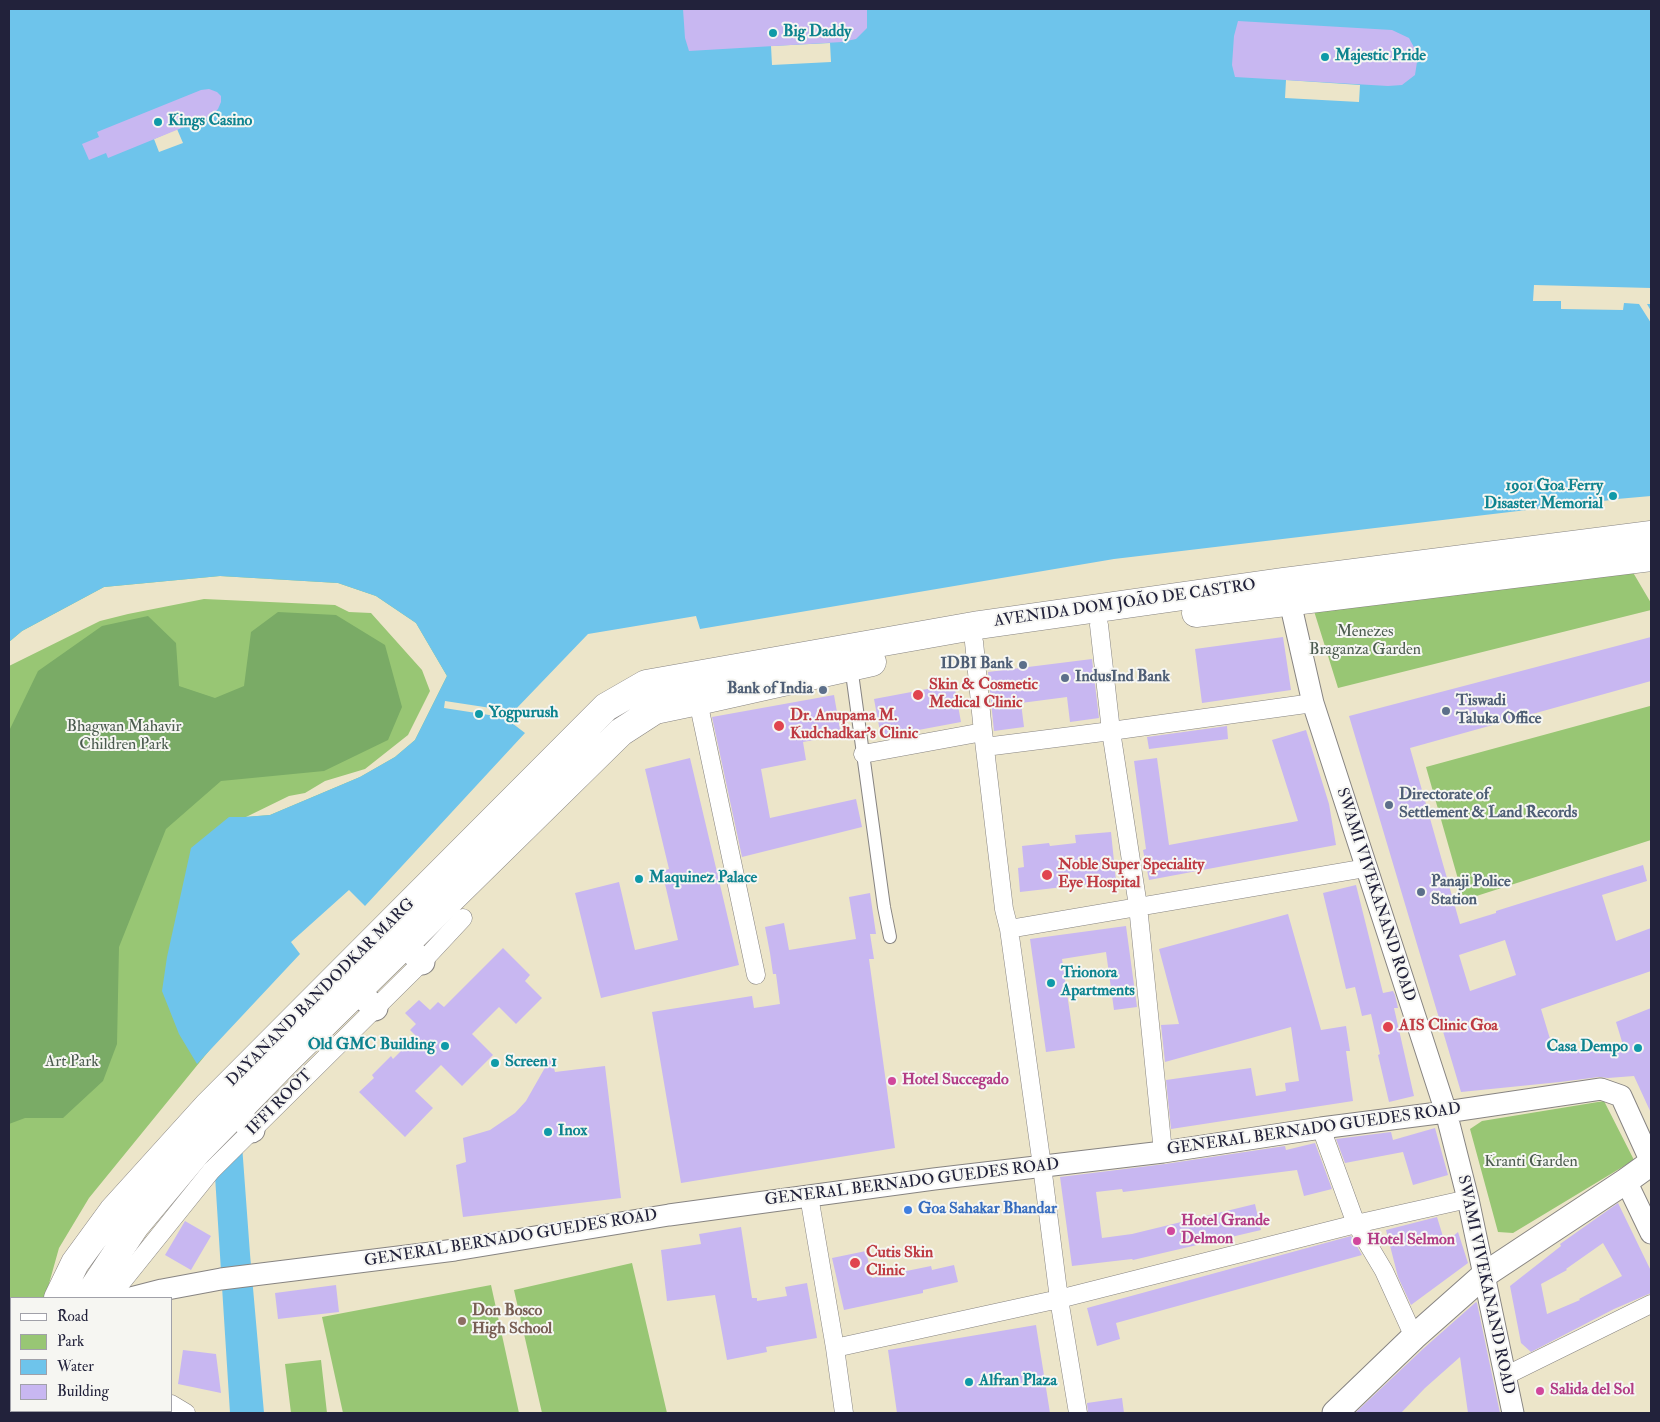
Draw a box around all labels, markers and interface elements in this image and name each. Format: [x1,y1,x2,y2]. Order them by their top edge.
place label: Big Daddy [783,23,851,43]
marker: Big Daddy [767,27,779,39]
place label: Majestic Pride [1335,47,1426,67]
marker: Majestic Pride [1319,51,1331,63]
place label: Kings Casino [168,112,252,132]
marker: Kings Casino [152,116,164,128]
place label: 1901 Goa Ferry Disaster Memorial [1484,477,1603,515]
marker: 1901 Goa Ferry Disaster Memorial [1607,490,1619,502]
street label: AVENIDA DOM JOÃO DE CASTRO [993,576,1257,632]
park label: Menezes Braganza Garden [1309,623,1421,661]
place label: IDBI Bank [940,655,1013,675]
marker: IDBI Bank [1017,659,1029,671]
place label: IndusInd Bank [1075,668,1170,688]
marker: IndusInd Bank [1059,672,1071,684]
place label: Skin & Cosmetic Medical Clinic [929,676,1038,714]
place label: Bank of India [727,680,813,700]
marker: Bank of India [817,684,829,696]
marker: Skin & Cosmetic Medical Clinic [911,688,925,702]
place label: Tiswadi Taluka Office [1456,692,1542,730]
place label: Yogpurush [489,704,558,724]
marker: Tiswadi Taluka Office [1440,705,1452,717]
place label: Dr. Anupama M. Kudchadkar's Clinic [790,707,918,745]
marker: Yogpurush [473,708,485,720]
park label: Bhagwan Mahavir Children Park [66,718,182,756]
marker: Dr. Anupama M. Kudchadkar's Clinic [772,719,786,733]
street label: SWAMI VIVEKANAND ROAD [1331,786,1419,1004]
place label: Directorate of Settlement & Land Records [1399,786,1577,824]
marker: Directorate of Settlement & Land Records [1383,799,1395,811]
place label: Noble Super Speciality Eye Hospital [1058,856,1204,894]
marker: Noble Super Speciality Eye Hospital [1040,868,1054,882]
place label: Maquinez Palace [649,869,757,889]
marker: Maquinez Palace [633,873,645,885]
place label: Panaji Police Station [1431,873,1511,911]
marker: Panaji Police Station [1415,886,1427,898]
street label: DAYANAND BANDODKAR MARG [223,895,419,1091]
place label: Trionora Apartments [1061,964,1135,1002]
marker: Trionora Apartments [1045,977,1057,989]
place label: AIS Clinic Goa [1399,1017,1498,1037]
marker: AIS Clinic Goa [1381,1020,1395,1034]
place label: Old GMC Building [308,1036,435,1056]
place label: Casa Dempo [1546,1038,1628,1058]
marker: Old GMC Building [439,1040,451,1052]
marker: Casa Dempo [1632,1042,1644,1054]
park label: Art Park [45,1053,99,1073]
place label: Screen 1 [505,1053,557,1073]
marker: Screen 1 [489,1057,501,1069]
street label: IFFI ROOT [243,1066,317,1140]
place label: Hotel Succegado [902,1071,1009,1091]
marker: Hotel Succegado [886,1075,898,1087]
street label: GENERAL BERNADO GUEDES ROAD [1166,1100,1462,1160]
place label: Inox [558,1122,587,1142]
marker: Inox [542,1126,554,1138]
park label: Kranti Garden [1484,1153,1578,1173]
street label: GENERAL BERNADO GUEDES ROAD [764,1155,1060,1211]
street label: SWAMI VIVEKANAND ROAD [1452,1174,1518,1396]
place label: Goa Sahakar Bhandar [918,1200,1057,1220]
marker: Goa Sahakar Bhandar [902,1204,914,1216]
street label: GENERAL BERNADO GUEDES ROAD [363,1206,659,1272]
place label: Hotel Grande Delmon [1181,1212,1270,1250]
marker: Hotel Grande Delmon [1165,1225,1177,1237]
place label: Hotel Selmon [1367,1231,1455,1251]
marker: Hotel Selmon [1351,1235,1363,1247]
place label: Cutis Skin Clinic [866,1244,933,1282]
marker: Cutis Skin Clinic [848,1256,862,1270]
legend [10,1297,172,1412]
place label: Don Bosco High School [472,1302,552,1340]
text: Road [57,1307,88,1326]
marker: Don Bosco High School [456,1315,468,1327]
text: Park [57,1332,84,1351]
text: Water [57,1357,94,1376]
place label: Alfran Plaza [979,1372,1057,1392]
marker: Alfran Plaza [963,1376,975,1388]
place label: Salida del Sol [1550,1381,1634,1401]
text: Building [57,1382,109,1401]
marker: Salida del Sol [1534,1385,1546,1397]

